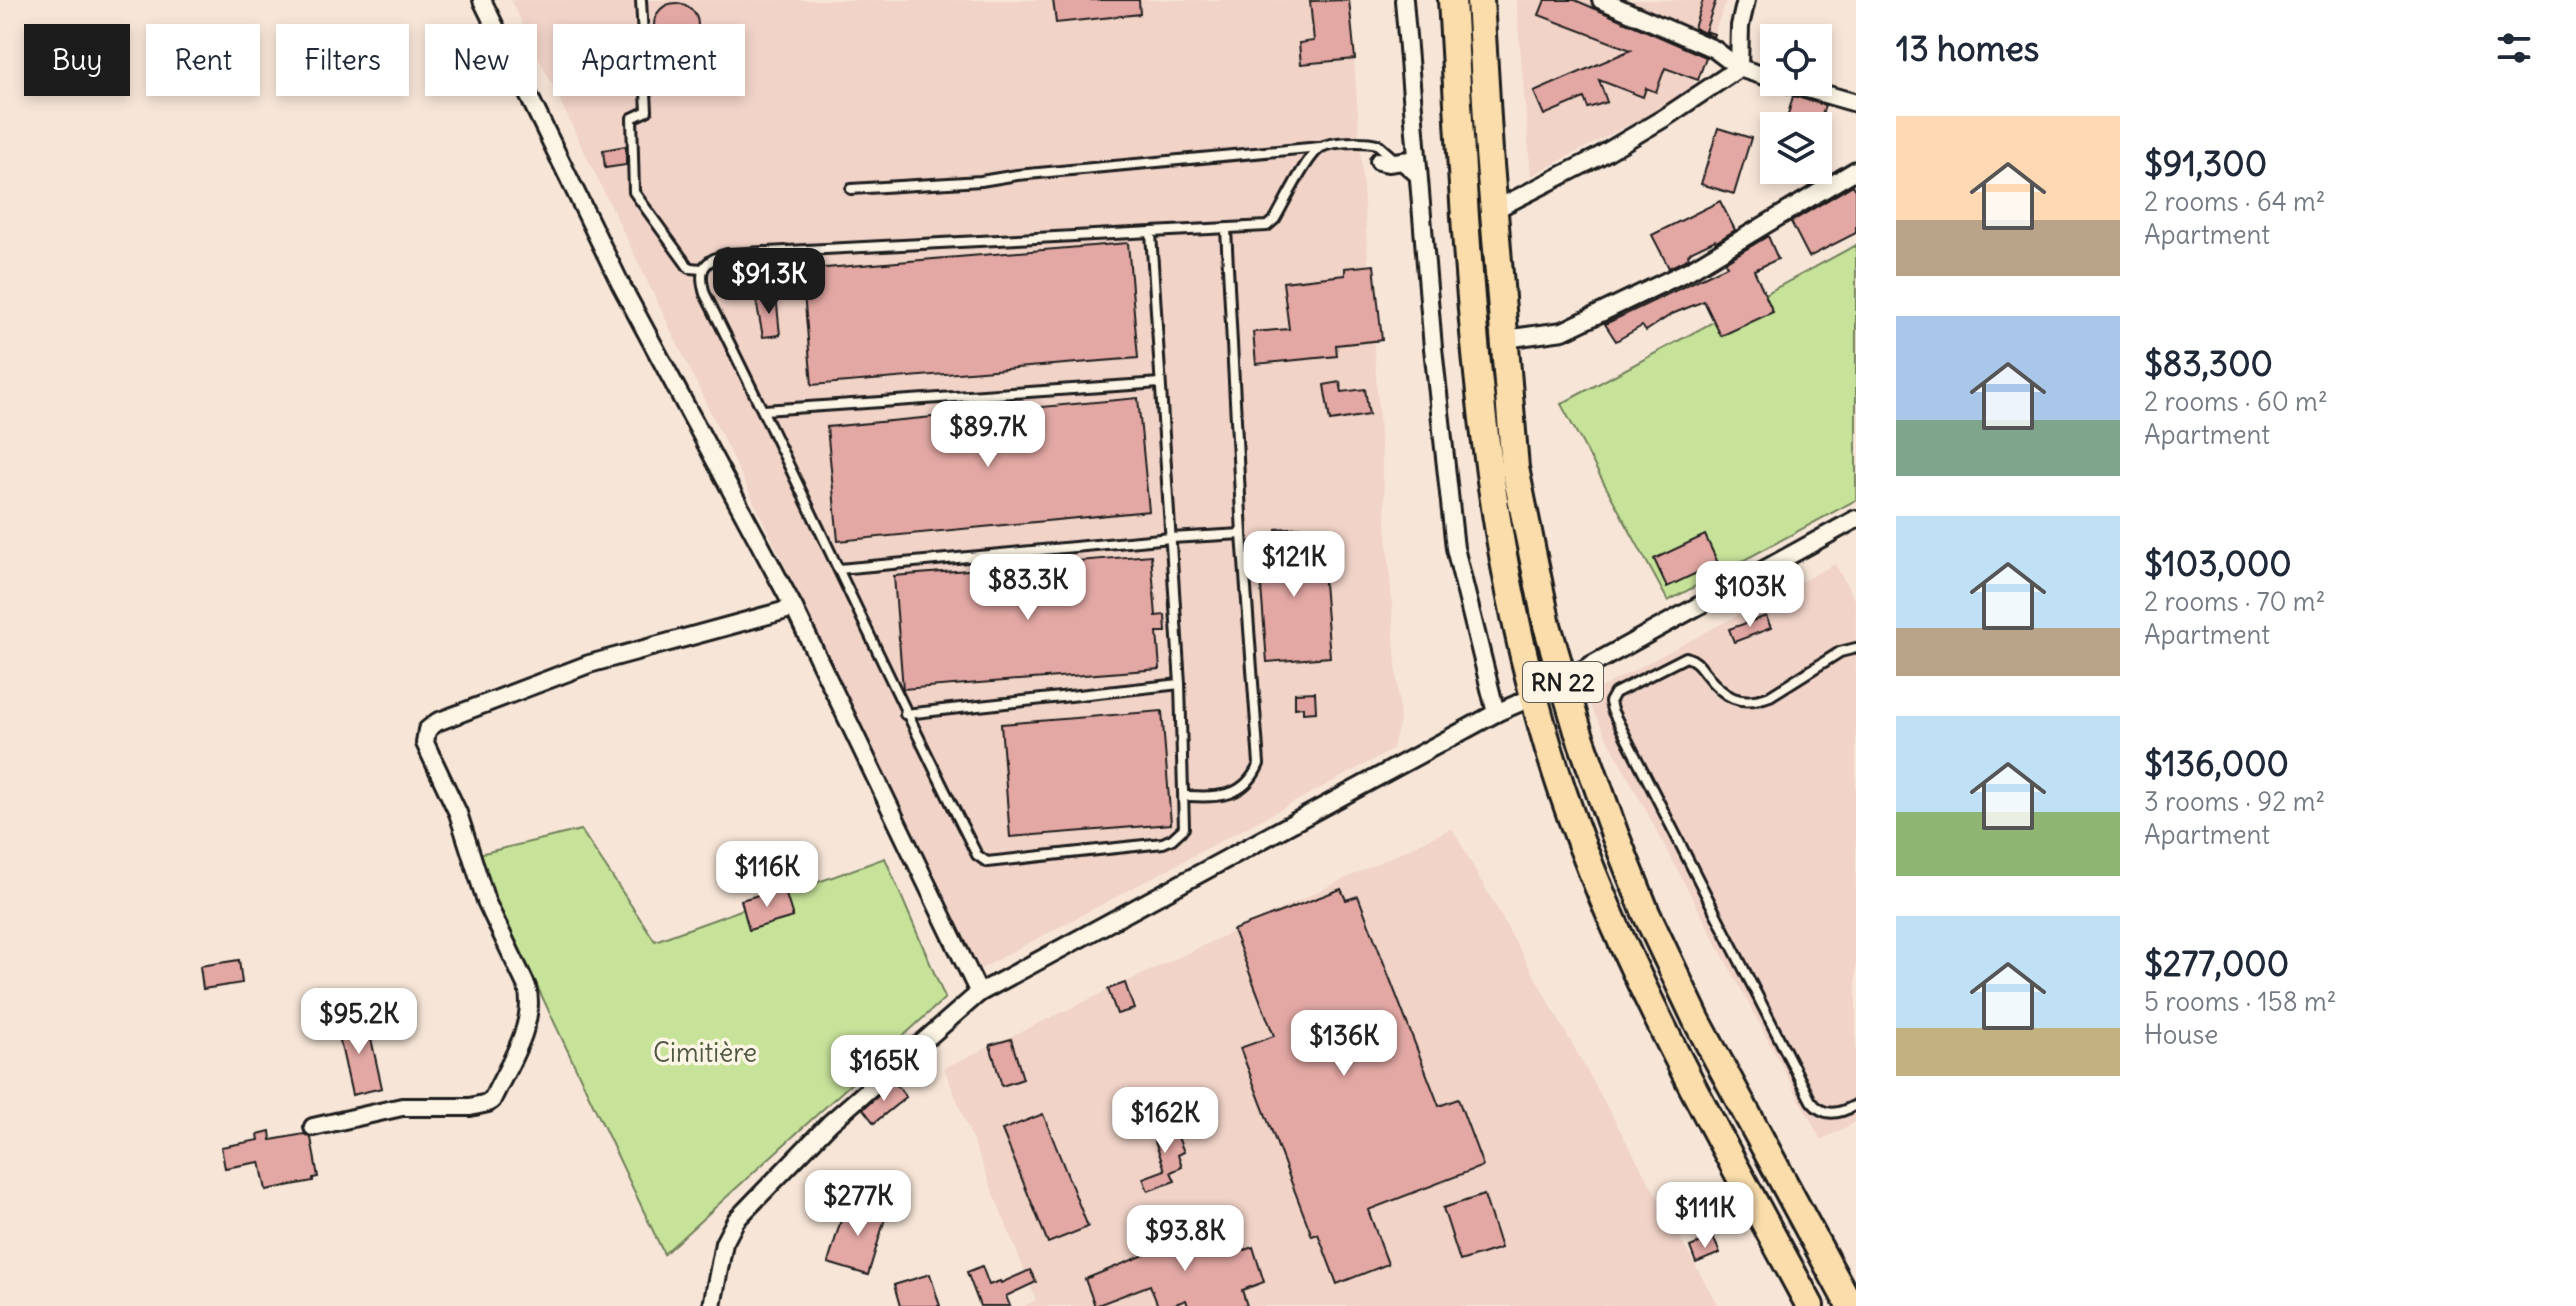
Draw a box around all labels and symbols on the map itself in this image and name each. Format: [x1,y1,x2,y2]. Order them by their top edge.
pin: $91.3K [704,248,834,316]
pin: $89.7K [923,401,1053,469]
pin: $121K [1238,531,1350,599]
pin: $83.3K [963,554,1093,622]
pin: $103K [1694,561,1806,629]
road number: RN 22 [1523,662,1603,702]
pin: $116K [711,841,823,909]
pin: $95.2K [294,988,424,1056]
pin: $136K [1288,1010,1400,1078]
pin: $165K [828,1035,940,1103]
park label: Cimitière [653,1036,757,1069]
pin: $162K [1109,1087,1221,1155]
pin: $277K [802,1170,914,1238]
pin: $111K [1649,1182,1761,1250]
pin: $93.8K [1120,1205,1250,1273]

